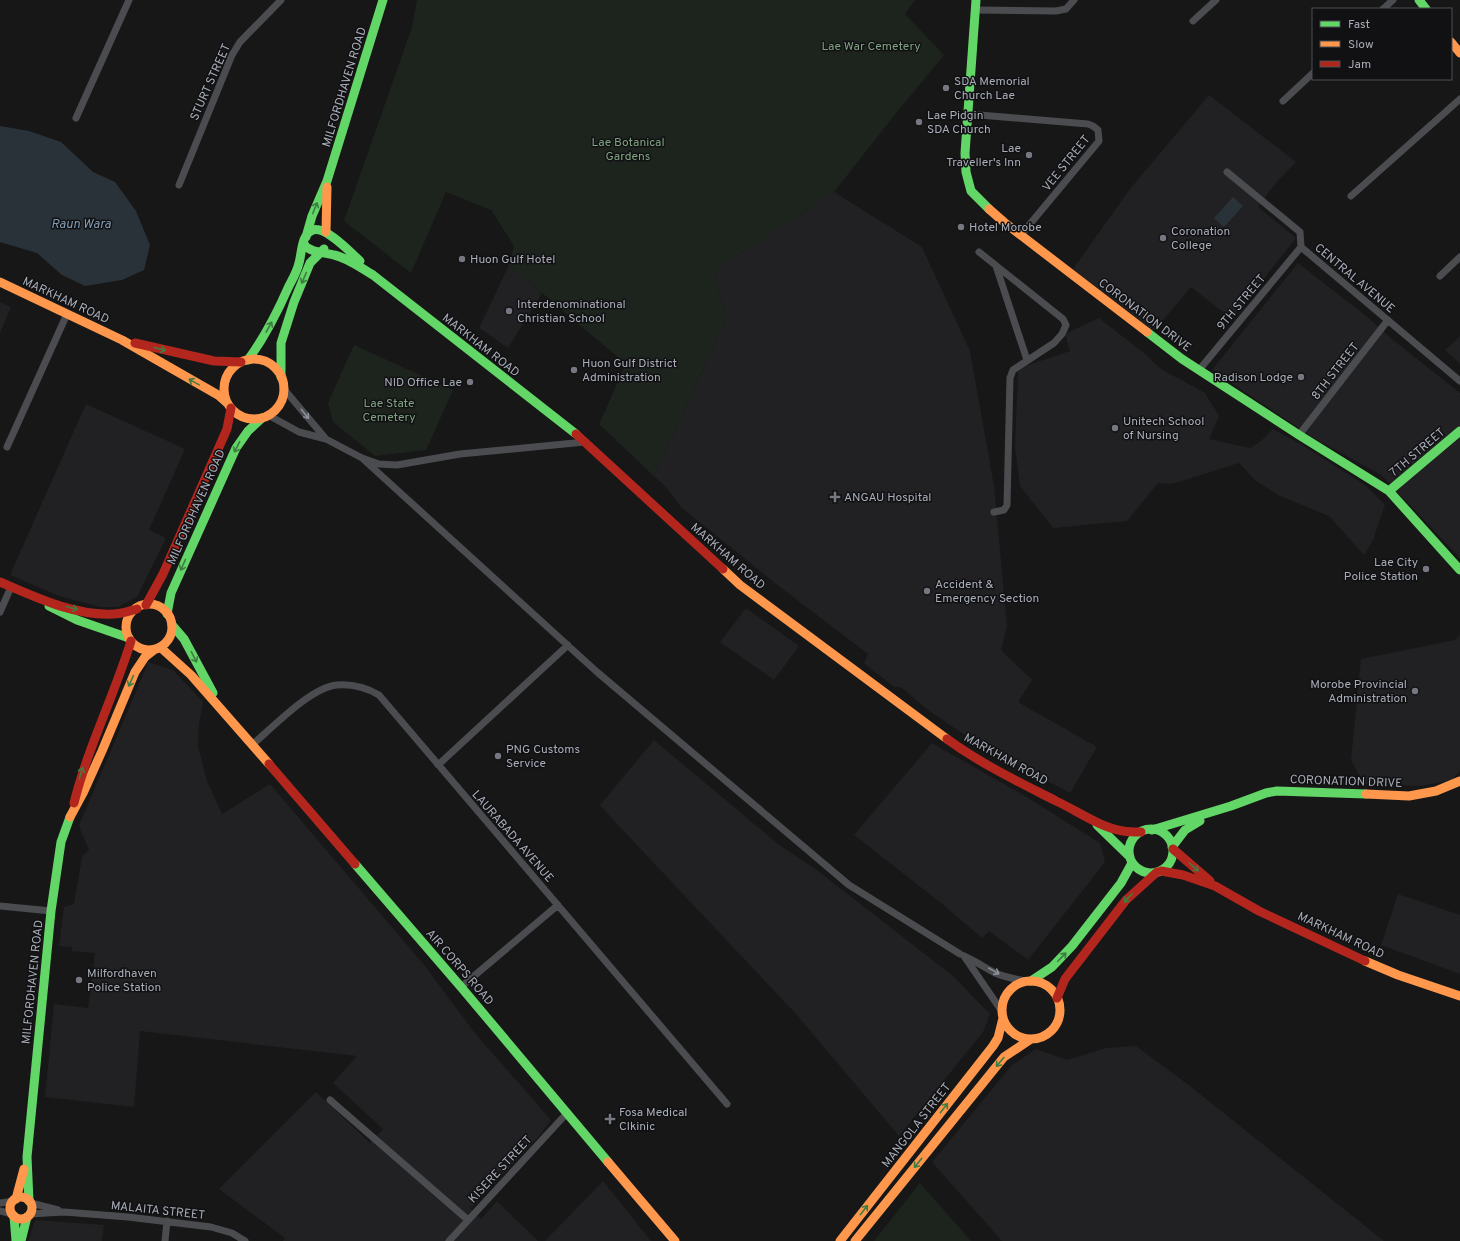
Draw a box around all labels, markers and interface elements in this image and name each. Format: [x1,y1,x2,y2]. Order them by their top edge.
legend [1312,8,1452,80]
text: Fast [1348,17,1370,33]
street label: MILFORDHAVEN ROAD [319,25,371,149]
text: Slow [1348,37,1374,53]
park label: Lae War Cemetery [821,39,921,55]
street label: STURT STREET [187,41,235,123]
text: Jam [1348,57,1371,73]
place label: SDA Memorial Church Lae [954,74,1030,104]
marker: SDA Memorial Church Lae [941,83,951,93]
place label: Lae Pidgin SDA Church [927,108,991,138]
marker: Lae Pidgin SDA Church [914,117,924,127]
street label: VEE STREET [1039,132,1094,195]
park label: Lae Botanical Gardens [591,135,665,165]
place label: Lae Traveller's Inn [946,141,1021,171]
marker: Lae Traveller's Inn [1024,150,1034,160]
one-way arrow [312,203,320,215]
water label: Raun Wara [51,217,111,233]
place label: Hotel Morobe [969,220,1042,236]
marker: Hotel Morobe [956,222,966,232]
place label: Coronation College [1171,224,1230,254]
marker: Coronation College [1158,233,1168,243]
street label: CENTRAL AVENUE [1311,240,1398,317]
place label: Huon Gulf Hotel [470,252,555,268]
marker: Huon Gulf Hotel [457,254,467,264]
street label: 9TH STREET [1214,271,1270,334]
one-way arrow [300,272,307,284]
street label: MARKHAM ROAD [20,274,112,328]
street label: CORONATION DRIVE [1095,276,1194,356]
place label: Interdenominational Christian School [517,297,626,327]
marker: Interdenominational Christian School [504,306,514,316]
street label: MARKHAM ROAD [438,311,522,381]
one-way arrow [265,321,273,333]
street label: 8TH STREET [1308,340,1363,403]
one-way arrow [153,346,166,353]
place label: Huon Gulf District Administration [582,356,677,386]
marker: Huon Gulf District Administration [569,365,579,375]
place label: Radison Lodge [1214,370,1293,386]
marker: Radison Lodge [1296,372,1306,382]
place label: NID Office Lae [384,375,462,391]
one-way arrow [188,377,200,385]
marker: NID Office Lae [465,377,475,387]
park label: Lae State Cemetery [362,396,416,426]
one-way arrow [300,408,309,419]
place label: Unitech School of Nursing [1123,414,1204,444]
marker: Unitech School of Nursing [1110,423,1120,433]
street label: 7TH STREET [1386,425,1449,481]
one-way arrow [233,441,240,453]
street label: MILFORDHAVEN ROAD [164,447,230,568]
place label: ANGAU Hospital [844,490,932,506]
marker: ANGAU Hospital [829,491,841,503]
street label: MARKHAM ROAD [687,520,768,594]
place label: Lae City Police Station [1344,555,1418,585]
one-way arrow [179,559,186,571]
marker: Lae City Police Station [1421,564,1431,574]
place label: Accident & Emergency Section [935,577,1039,607]
marker: Accident & Emergency Section [922,586,932,596]
one-way arrow [66,605,79,612]
one-way arrow [191,651,198,663]
one-way arrow [127,674,134,686]
place label: Morobe Provincial Administration [1310,677,1407,707]
marker: Morobe Provincial Administration [1410,686,1420,696]
street label: MARKHAM ROAD [961,730,1051,790]
place label: PNG Customs Service [506,742,580,772]
marker: PNG Customs Service [493,751,503,761]
one-way arrow [78,767,85,780]
street label: CORONATION DRIVE [1289,772,1402,792]
street label: LAURABADA AVENUE [468,787,557,886]
one-way arrow [1189,863,1200,872]
one-way arrow [1124,893,1133,903]
street label: MARKHAM ROAD [1295,909,1387,963]
street label: MILFORDHAVEN ROAD [19,919,47,1045]
street label: AIR CORPS ROAD [422,926,497,1009]
one-way arrow [1057,952,1067,962]
place label: Milfordhaven Police Station [87,966,161,996]
one-way arrow [988,968,1000,976]
marker: Milfordhaven Police Station [74,975,84,985]
one-way arrow [996,1056,1005,1067]
street label: MANGOLA STREET [879,1080,955,1171]
one-way arrow [940,1103,949,1114]
place label: Fosa Medical Clkinic [619,1105,687,1135]
marker: Fosa Medical Clkinic [604,1113,616,1125]
street label: KISERE STREET [465,1132,536,1207]
one-way arrow [914,1157,923,1168]
street label: MALAITA STREET [110,1198,206,1224]
one-way arrow [859,1205,868,1216]

